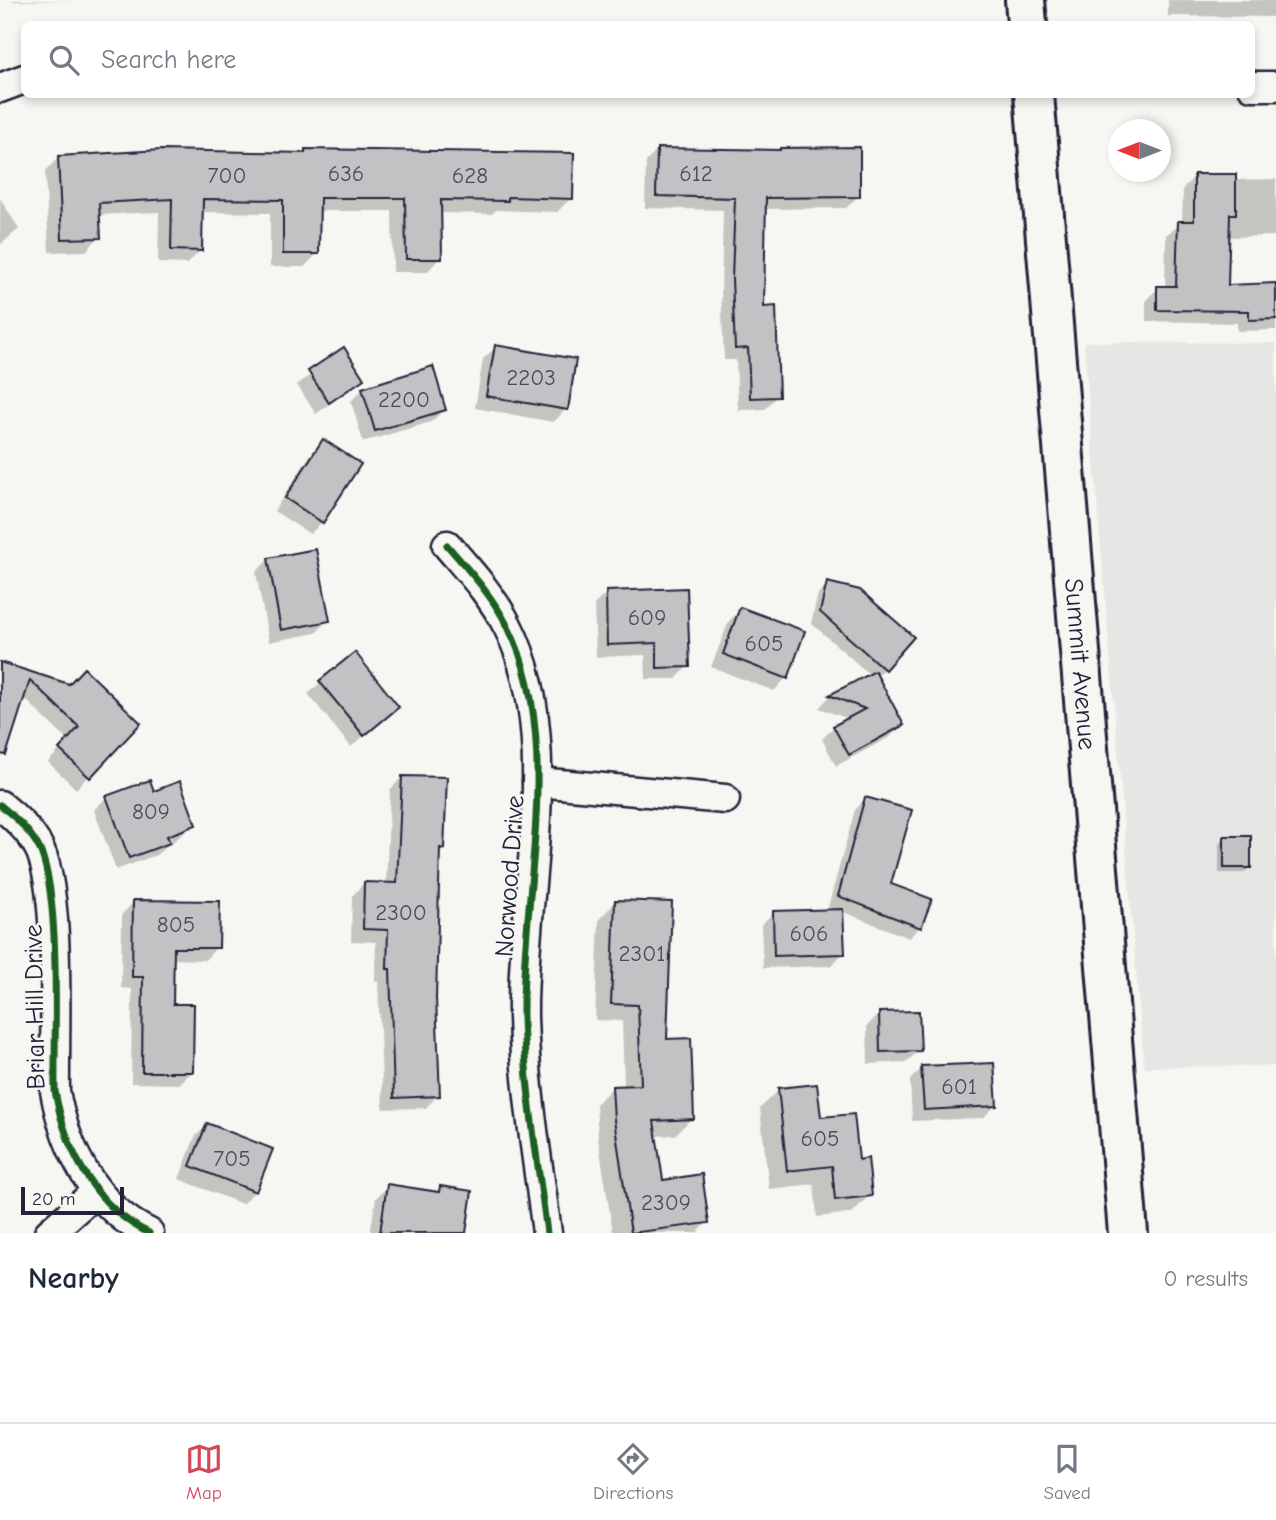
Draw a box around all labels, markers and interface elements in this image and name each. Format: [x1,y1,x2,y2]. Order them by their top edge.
search box [21,21,1255,98]
icon: search [45,41,83,79]
text: Search here [101,45,236,75]
north arrow [1108,119,1171,182]
house number: 636 [328,160,364,187]
house number: 612 [679,160,713,187]
house number: 700 [208,162,246,189]
house number: 628 [452,162,488,189]
house number: 2203 [506,364,556,391]
house number: 2200 [378,386,430,413]
street label: Summit Avenue [1058,577,1102,751]
house number: 609 [628,604,666,631]
house number: 605 [745,630,783,657]
street label: Norwood Drive [489,794,531,958]
house number: 809 [132,798,170,825]
house number: 2300 [375,899,427,926]
house number: 805 [157,911,195,938]
house number: 606 [790,920,828,947]
street label: Briar Hill Drive [19,924,51,1090]
house number: 2301 [619,940,665,967]
house number: 601 [941,1073,977,1100]
house number: 605 [801,1125,839,1152]
house number: 705 [213,1145,251,1172]
scale bar [21,1184,124,1216]
text: 20 m [32,1188,76,1210]
house number: 2309 [641,1189,691,1216]
text: Nearby [28,1261,119,1296]
text: 0 results [1164,1265,1248,1292]
tab: Map [185,1440,223,1504]
tab: Directions [593,1440,673,1504]
tab: Saved [1044,1440,1091,1504]

